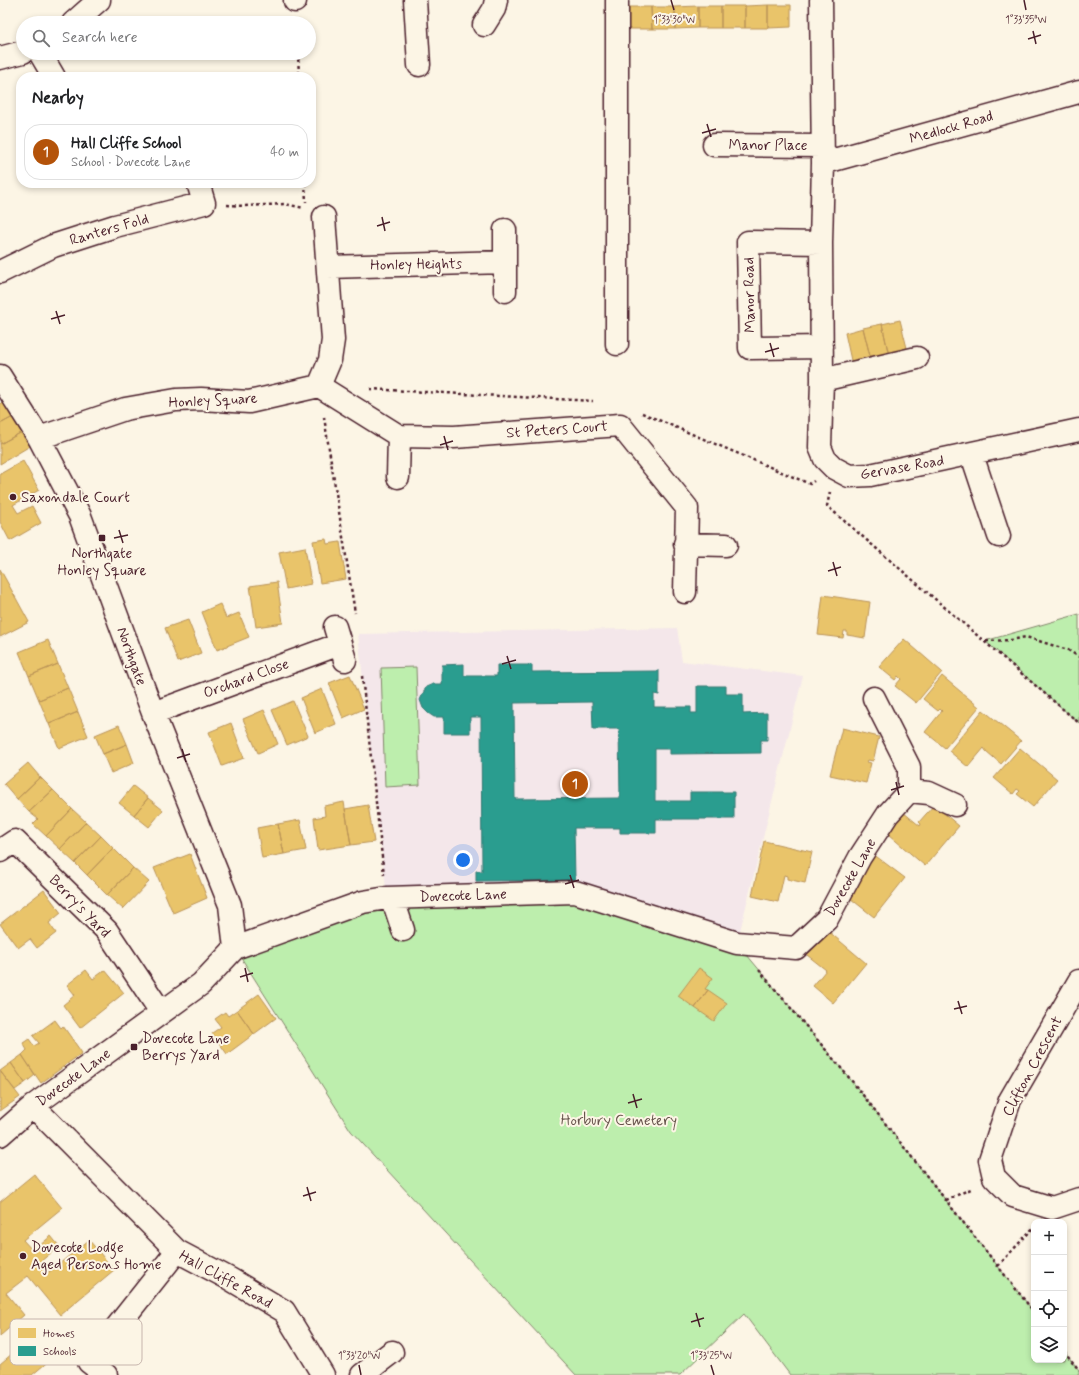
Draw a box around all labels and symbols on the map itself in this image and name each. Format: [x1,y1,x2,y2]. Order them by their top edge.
text: 1°33'30"W [653,13,695,27]
text: 1°33'35"W [1005,13,1047,27]
street label: Medlock Road [907,106,996,149]
street label: Manor Place [728,136,808,156]
street label: Ranters Fold [67,209,151,251]
street label: Honley Heights [370,254,462,276]
street label: Manor Road [739,257,761,333]
street label: Honley Square [168,389,258,413]
street label: St Peters Court [506,416,609,444]
street label: Gervase Road [859,451,946,485]
place label: Saxondale Court [21,488,130,508]
marker: Saxondale Court [8,492,18,502]
marker: Northgate Honley Square [97,533,107,543]
place label: Northgate Honley Square [57,544,147,581]
street label: Northgate [111,624,151,689]
street label: Orchard Close [201,654,292,704]
pin: 1 [562,769,588,799]
street label: Dovecote Lane [820,834,882,920]
your location [453,850,473,870]
street label: Berry's Yard [44,871,115,943]
street label: Dovecote Lane [419,884,507,908]
street label: Clifton Crescent [998,1013,1068,1120]
place label: Dovecote Lane Berrys Yard [142,1029,230,1066]
marker: Dovecote Lane Berrys Yard [129,1042,139,1052]
street label: Dovecote Lane [32,1044,115,1112]
park label: Horbury Cemetery [561,1111,677,1131]
place label: Dovecote Lodge Aged Persons Home [31,1238,162,1275]
street label: Hall Cliffe Road [175,1246,276,1314]
marker: Dovecote Lodge Aged Persons Home [18,1251,28,1261]
legend [10,1319,142,1365]
text: Homes [43,1327,75,1341]
text: Schools [43,1345,77,1359]
text: 1°33'20"W [338,1349,380,1363]
text: 1°33'25"W [690,1349,732,1363]

